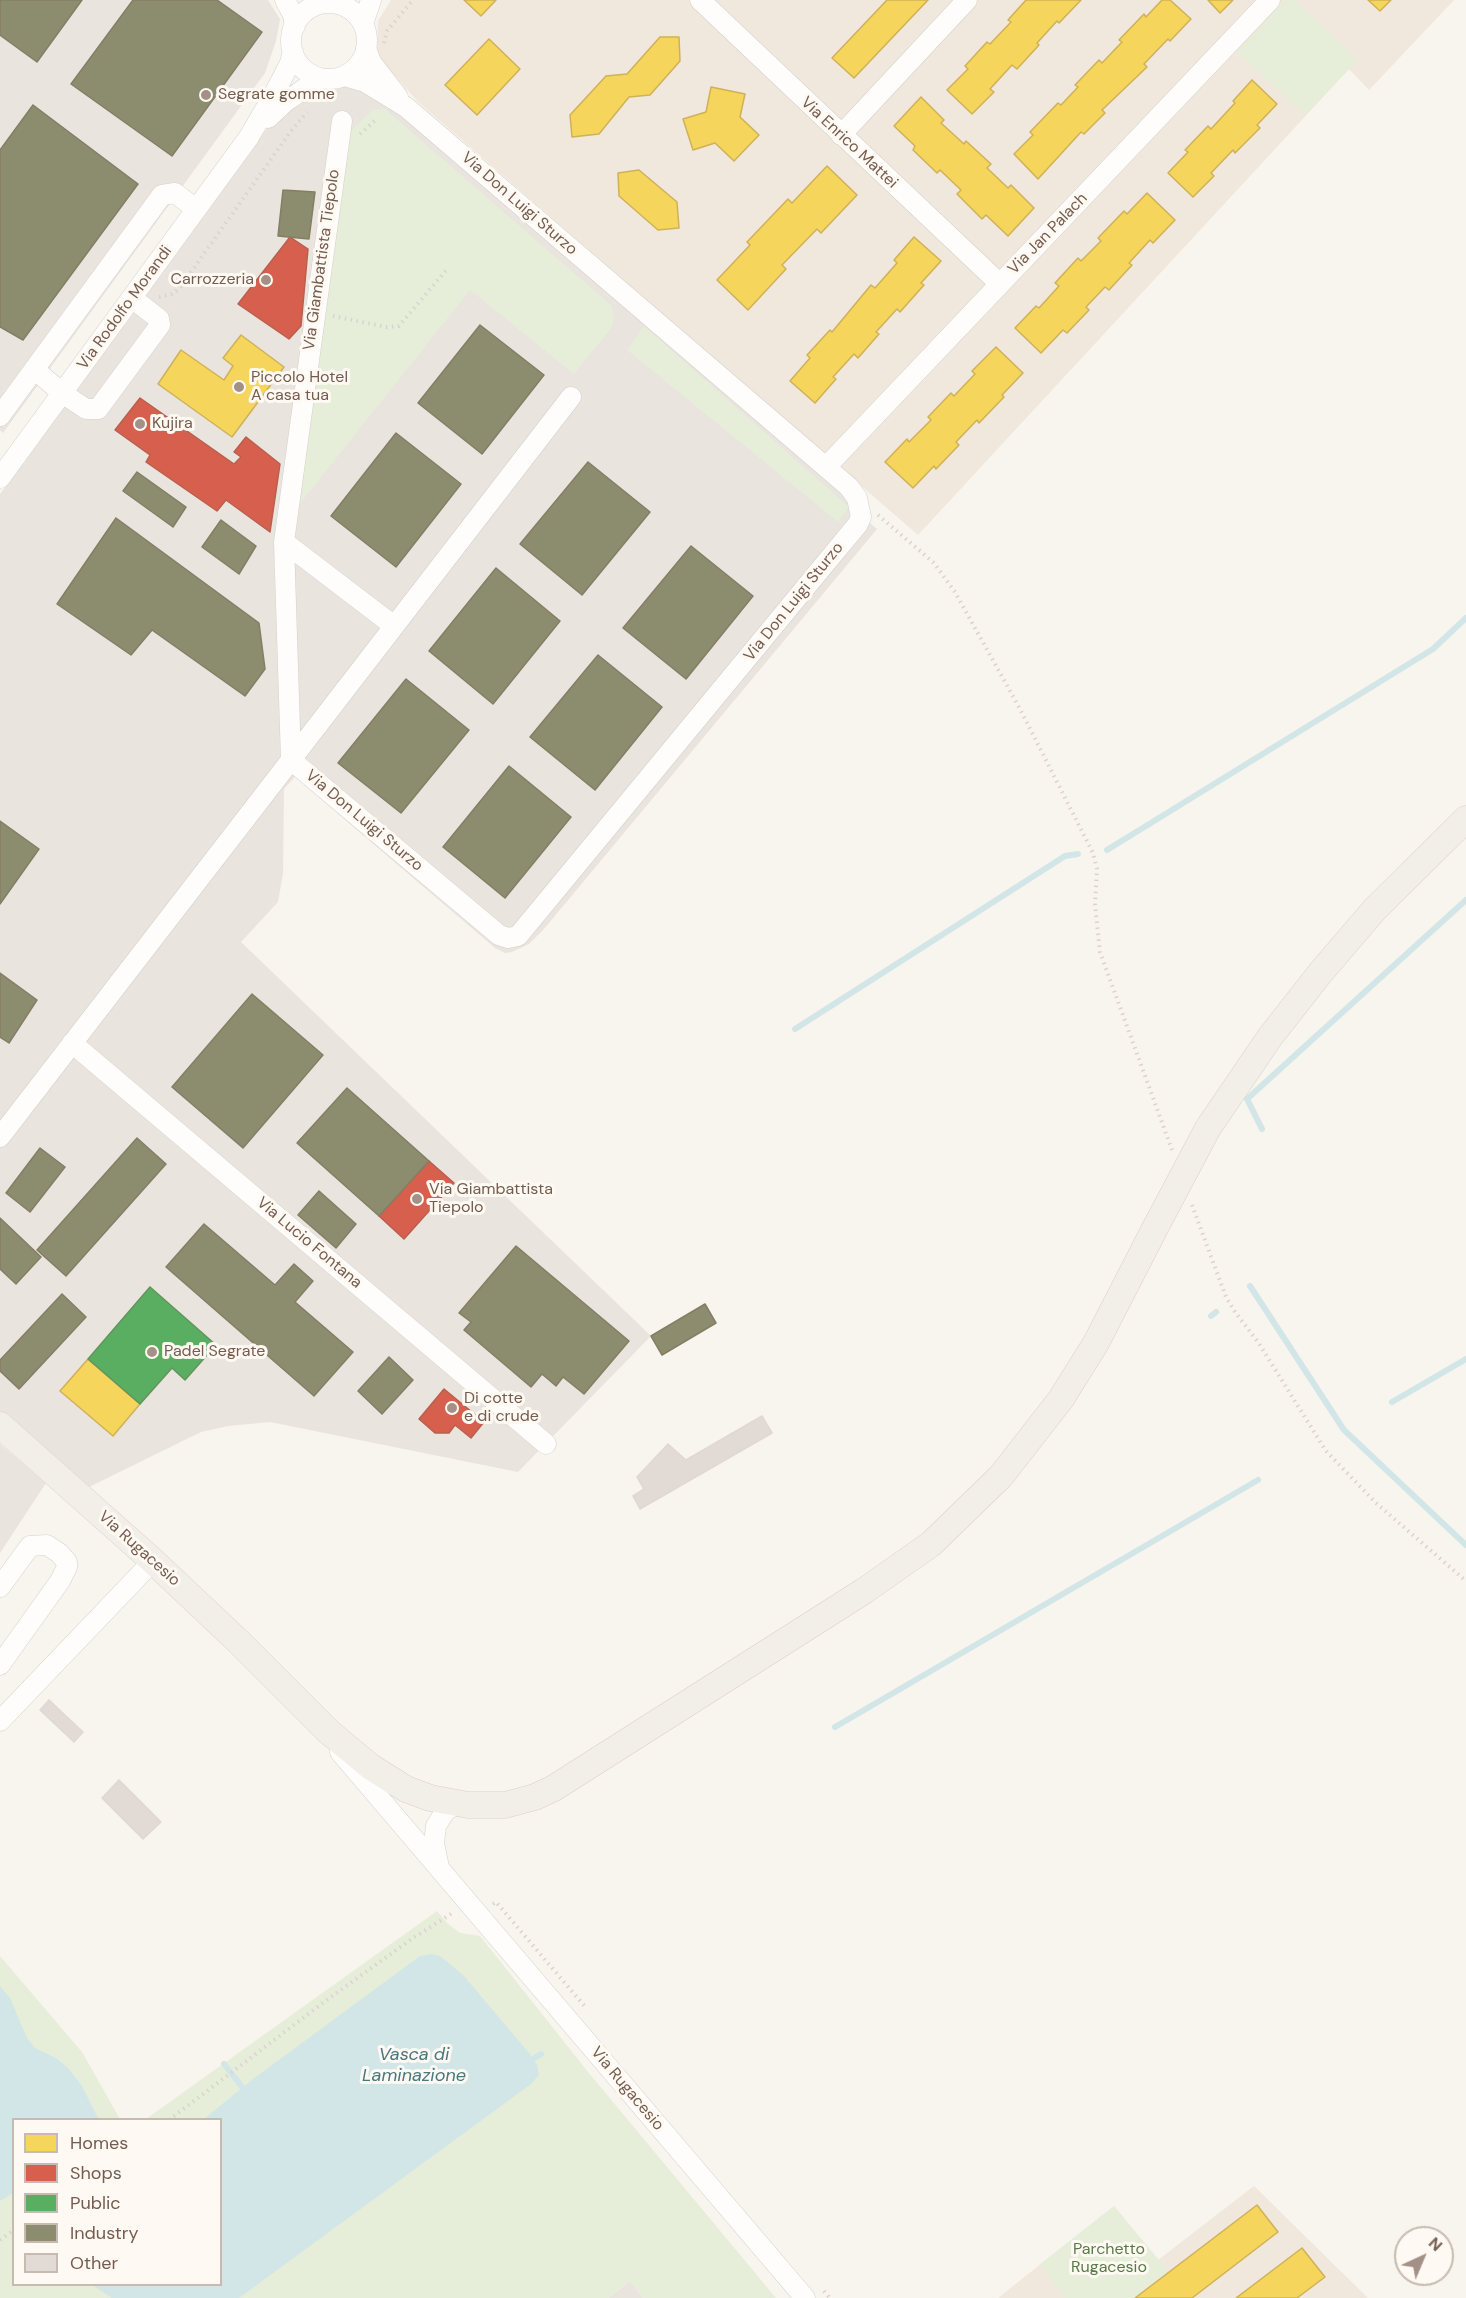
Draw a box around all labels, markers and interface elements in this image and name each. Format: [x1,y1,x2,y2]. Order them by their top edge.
place label: Segrate gomme [218,85,335,105]
marker: Segrate gomme [199,88,213,102]
street label: Via Enrico Mattei [797,93,901,193]
street label: Via Don Luigi Sturzo [457,148,581,260]
street label: Via Giambattista Tiepolo [300,168,344,352]
street label: Via Jan Palach [1004,189,1092,279]
street label: Via Rodolfo Morandi [74,242,176,374]
place label: Carrozzeria [171,270,254,290]
marker: Carrozzeria [259,273,273,287]
place label: Piccolo Hotel A casa tua [251,368,348,406]
marker: Piccolo Hotel A casa tua [232,380,246,394]
place label: Kujira [152,414,193,434]
marker: Kujira [133,417,147,431]
street label: Via Don Luigi Sturzo [740,539,848,665]
street label: Via Don Luigi Sturzo [301,766,427,876]
place label: Via Giambattista Tiepolo [429,1180,553,1218]
marker: Via Giambattista Tiepolo [410,1192,424,1206]
street label: Via Lucio Fontana [252,1193,366,1293]
place label: Padel Segrate [164,1342,265,1362]
marker: Padel Segrate [145,1345,159,1359]
place label: Di cotte e di crude [464,1389,539,1427]
marker: Di cotte e di crude [445,1401,459,1415]
street label: Via Rugacesio [94,1507,184,1591]
street label: Via Rugacesio [586,2043,668,2135]
water label: Vasca di Laminazione [362,2044,466,2086]
legend [12,2118,222,2286]
text: Homes [70,2131,128,2155]
text: Shops [70,2161,122,2185]
text: Public [70,2191,121,2215]
text: Industry [70,2221,139,2245]
north arrow [1394,2226,1454,2286]
text: N [1424,2233,1447,2256]
park label: Parchetto Rugacesio [1071,2240,1147,2278]
text: Other [70,2251,118,2275]

